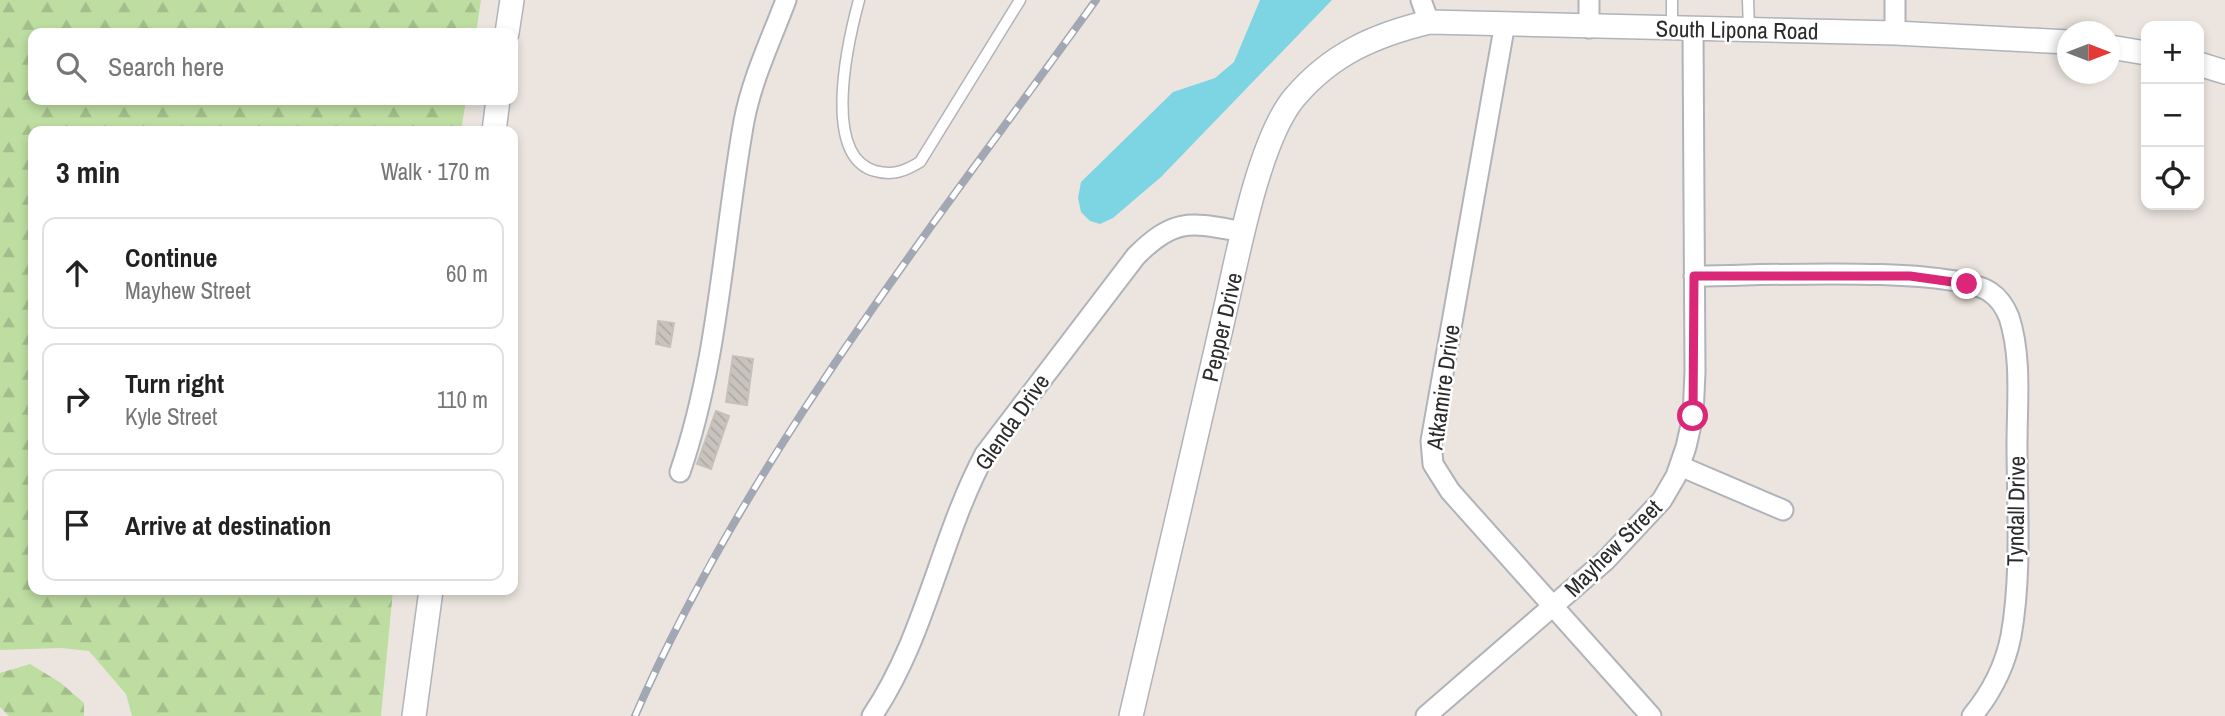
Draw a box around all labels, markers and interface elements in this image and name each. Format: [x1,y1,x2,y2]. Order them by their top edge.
street label: South Lipona Road [1655,13,1819,46]
north arrow [2057,21,2120,84]
map controls [2141,21,2204,210]
button: + [2141,21,2204,84]
search box [28,28,518,105]
icon: search [52,48,90,86]
text: Search here [108,49,224,84]
button: − [2141,84,2204,147]
button: locate [2141,147,2204,210]
text: 3 min [56,152,120,192]
text: Walk · 170 m [381,156,490,187]
text: Continue [125,240,217,275]
icon: ahead [58,254,96,292]
text: 60 m [446,258,488,289]
route end [1951,268,1982,299]
street label: Pepper Drive [1194,269,1249,385]
text: Mayhew Street [125,275,251,306]
street label: Atkamire Drive [1418,323,1467,452]
text: Turn right [125,366,224,401]
street label: Glenda Drive [967,367,1056,476]
icon: right [58,380,96,418]
text: 110 m [437,384,488,415]
route start [1677,400,1708,431]
text: Kyle Street [125,401,217,432]
street label: Tyndall Drive [1999,456,2032,566]
street label: Mayhew Street [1557,492,1668,603]
icon: arrive [58,506,96,544]
text: Arrive at destination [125,508,331,543]

